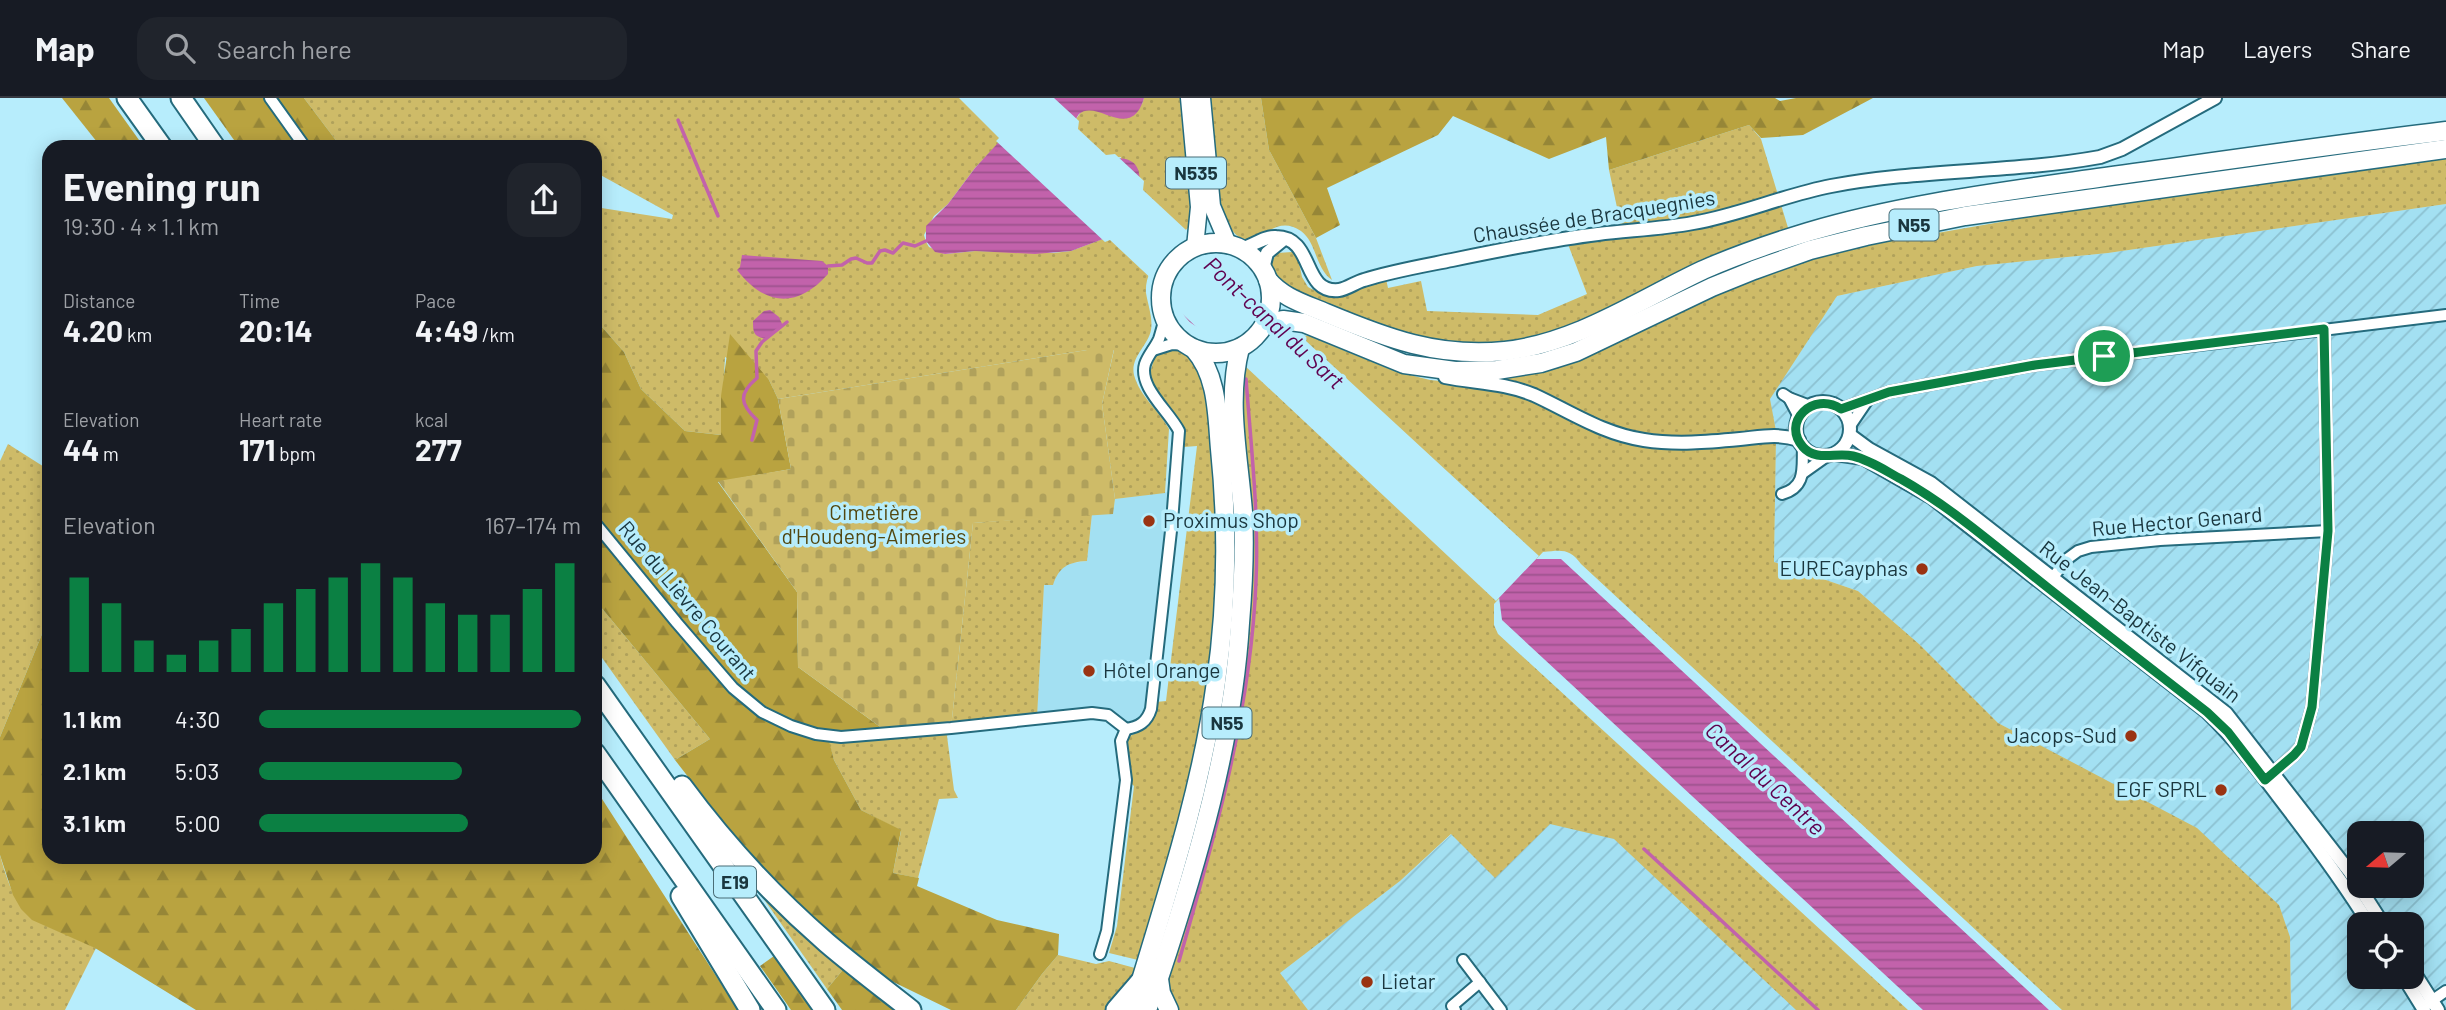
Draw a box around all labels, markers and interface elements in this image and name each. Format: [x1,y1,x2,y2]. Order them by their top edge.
search box [137,17,627,80]
text: Map [35,28,95,68]
icon: search [161,29,199,67]
text: Search here [217,33,352,64]
text: Map [2162,34,2205,63]
text: Layers [2243,34,2312,63]
text: Share [2350,34,2411,63]
road number: N535 [1166,158,1226,188]
text: Evening run [63,163,261,209]
button: share [507,163,581,237]
street label: Chaussée de Bracquegnies [1471,184,1717,247]
road number: N55 [1890,209,1938,240]
text: 19:30 · 4 × 1.1 km [63,212,219,240]
water label: Pont-canal du Sart [1199,250,1351,394]
text: Distance [63,289,135,312]
text: Time [239,289,280,312]
text: Pace [415,289,456,312]
text: 4.20 [63,312,123,348]
text: 20:14 [239,312,313,348]
text: 4:49 [415,312,478,348]
text: km [123,323,152,346]
text: /km [478,323,515,346]
pin [2074,326,2134,386]
icon: arrive [2085,337,2123,375]
text: Elevation [63,408,140,431]
text: Heart rate [239,408,322,431]
text: kcal [415,408,448,431]
text: 44 [63,431,99,467]
text: 171 [239,431,275,467]
text: 277 [415,431,462,467]
text: m [99,442,119,465]
text: bpm [275,442,316,465]
park label: Cimetière d'Houdeng-Aimeries [782,499,966,548]
street label: Rue Hector Genard [2091,501,2263,540]
place label: Proximus Shop [1163,507,1299,532]
text: Elevation [63,511,156,539]
text: 167–174 m [485,511,581,539]
marker: Proximus Shop [1141,513,1157,529]
street label: Rue du Lièvre Courant [614,515,762,685]
street label: Rue Jean-Baptiste Vifquain [2035,534,2247,707]
place label: EURECayphas [1780,555,1908,580]
marker: EURECayphas [1914,561,1930,577]
place label: Hôtel Orange [1103,657,1221,682]
marker: Hôtel Orange [1081,663,1097,679]
text: 1.1 km [63,705,122,733]
text: 4:30 [175,705,220,733]
road number: N55 [1202,708,1252,738]
water label: Canal du Centre [1700,716,1831,841]
place label: Jacops-Sud [2007,722,2117,747]
marker: Jacops-Sud [2123,728,2139,744]
text: 2.1 km [63,757,126,785]
text: 5:03 [175,757,219,785]
place label: EGF SPRL [2116,776,2207,801]
marker: EGF SPRL [2213,782,2229,798]
text: 3.1 km [63,809,126,837]
text: 5:00 [175,809,221,837]
north arrow [2347,821,2424,898]
map controls [2347,821,2424,989]
road number: E19 [714,866,756,898]
button: locate [2347,912,2424,989]
place label: Lietar [1381,968,1436,993]
marker: Lietar [1359,974,1375,990]

